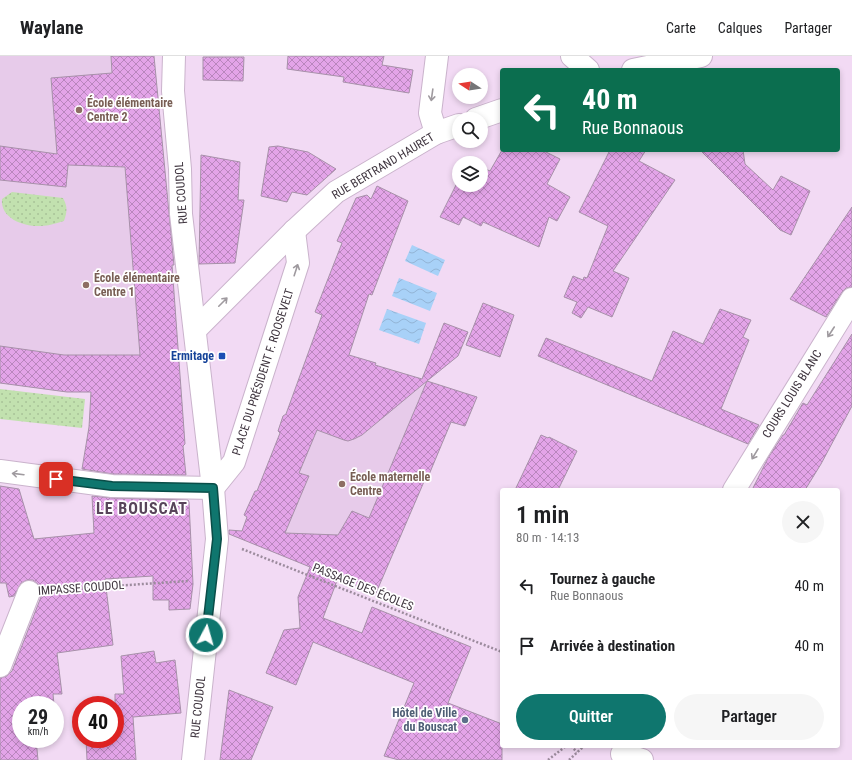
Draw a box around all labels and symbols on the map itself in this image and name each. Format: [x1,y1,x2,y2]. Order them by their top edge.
north arrow [452,68,488,104]
one-way arrow [428,88,436,101]
place label: École élémentaire Centre 2 [87,95,173,124]
marker: École élémentaire Centre 2 [74,105,84,115]
street label: RUE BERTRAND HAURET [329,130,437,202]
street label: RUE COUDOL [172,161,190,225]
one-way arrow [293,263,300,276]
place label: École élémentaire Centre 1 [94,270,180,299]
marker: École élémentaire Centre 1 [81,280,91,290]
street label: PLACE DU PRÉSIDENT F. ROOSEVELT [228,287,297,457]
one-way arrow [218,297,228,307]
one-way arrow [827,326,835,337]
street label: COURS LOUIS BLANC [759,347,825,440]
place label: Ermitage [171,349,214,363]
marker: Ermitage [217,351,227,361]
one-way arrow [751,448,759,460]
pin [39,462,73,496]
place label: École maternelle Centre [350,469,430,498]
one-way arrow [12,470,25,478]
marker: École maternelle Centre [337,479,347,489]
district label: LE BOUSCAT [96,499,188,518]
street label: PASSAGE DES ÉCOLES [311,559,416,614]
street label: IMPASSE COUDOL [37,578,125,598]
position arrow [185,614,227,656]
street label: RUE COUDOL [188,675,208,739]
speed limit sign: 40 [72,696,124,748]
place label: Hôtel de Ville du Bouscat [392,706,457,734]
marker: Hôtel de Ville du Bouscat [460,715,470,725]

